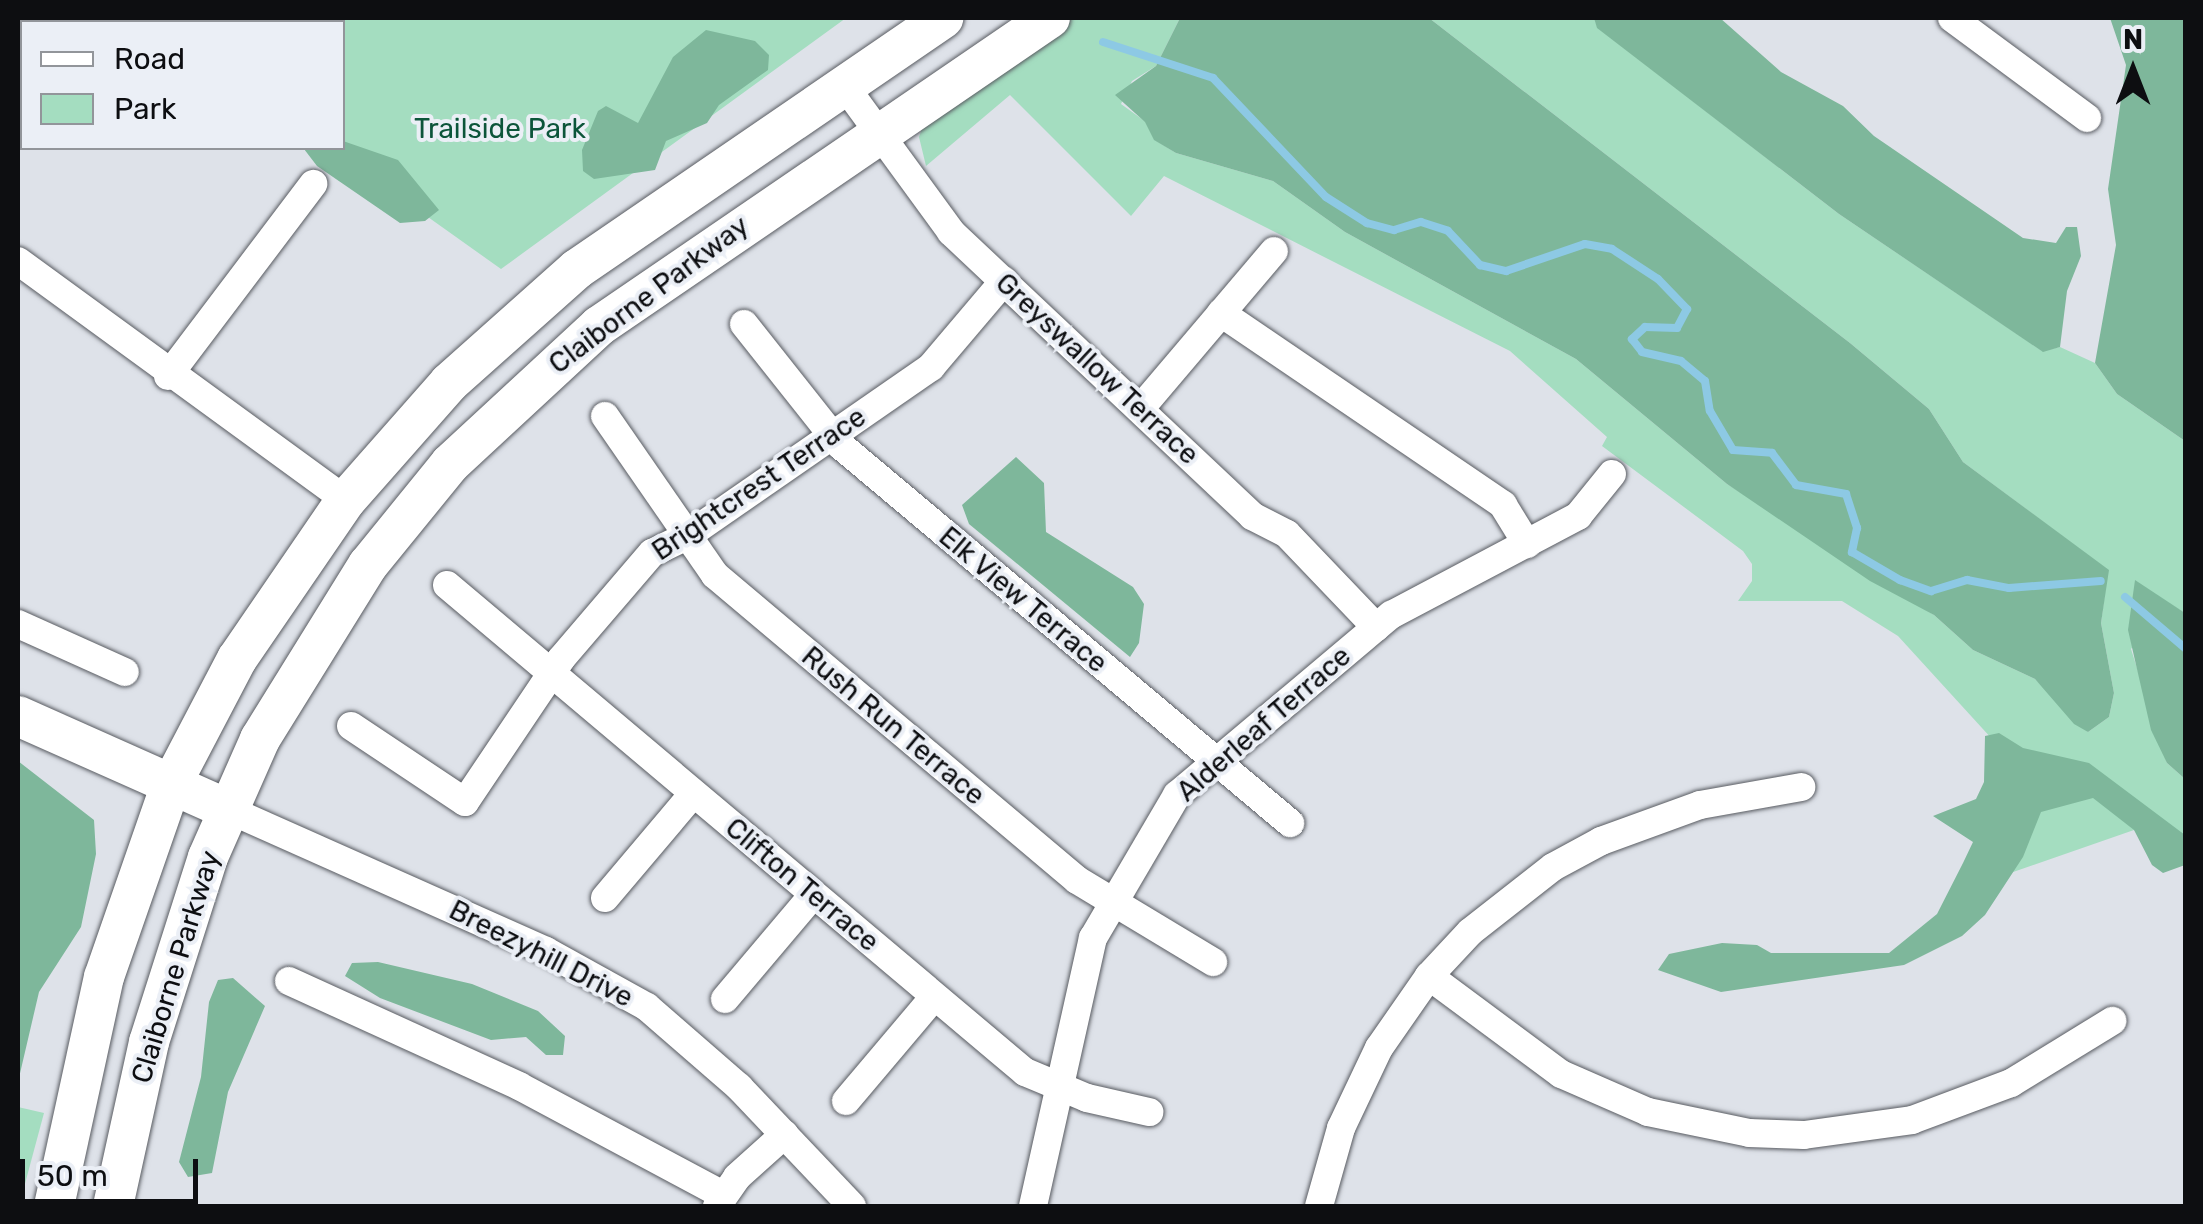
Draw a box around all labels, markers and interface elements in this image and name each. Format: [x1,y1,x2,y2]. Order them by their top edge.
legend [20,20,345,150]
north arrow [2083,20,2183,120]
text: N [2123,23,2143,56]
text: Road [114,41,185,77]
text: Park [114,91,176,127]
park label: Trailside Park [414,112,586,146]
street label: Claiborne Parkway [542,209,756,381]
street label: Greyswallow Terrace [988,266,1206,472]
street label: Brightcrest Terrace [646,400,872,568]
street label: Elk View Terrace [931,519,1115,681]
street label: Rush Run Terrace [794,639,992,813]
street label: Alderleaf Terrace [1170,639,1358,809]
street label: Clifton Terrace [718,811,886,959]
street label: Claiborne Parkway [125,847,227,1087]
street label: Breezyhill Drive [443,893,639,1015]
scale bar [25,1139,202,1201]
text: 50 m [37,1158,108,1194]

